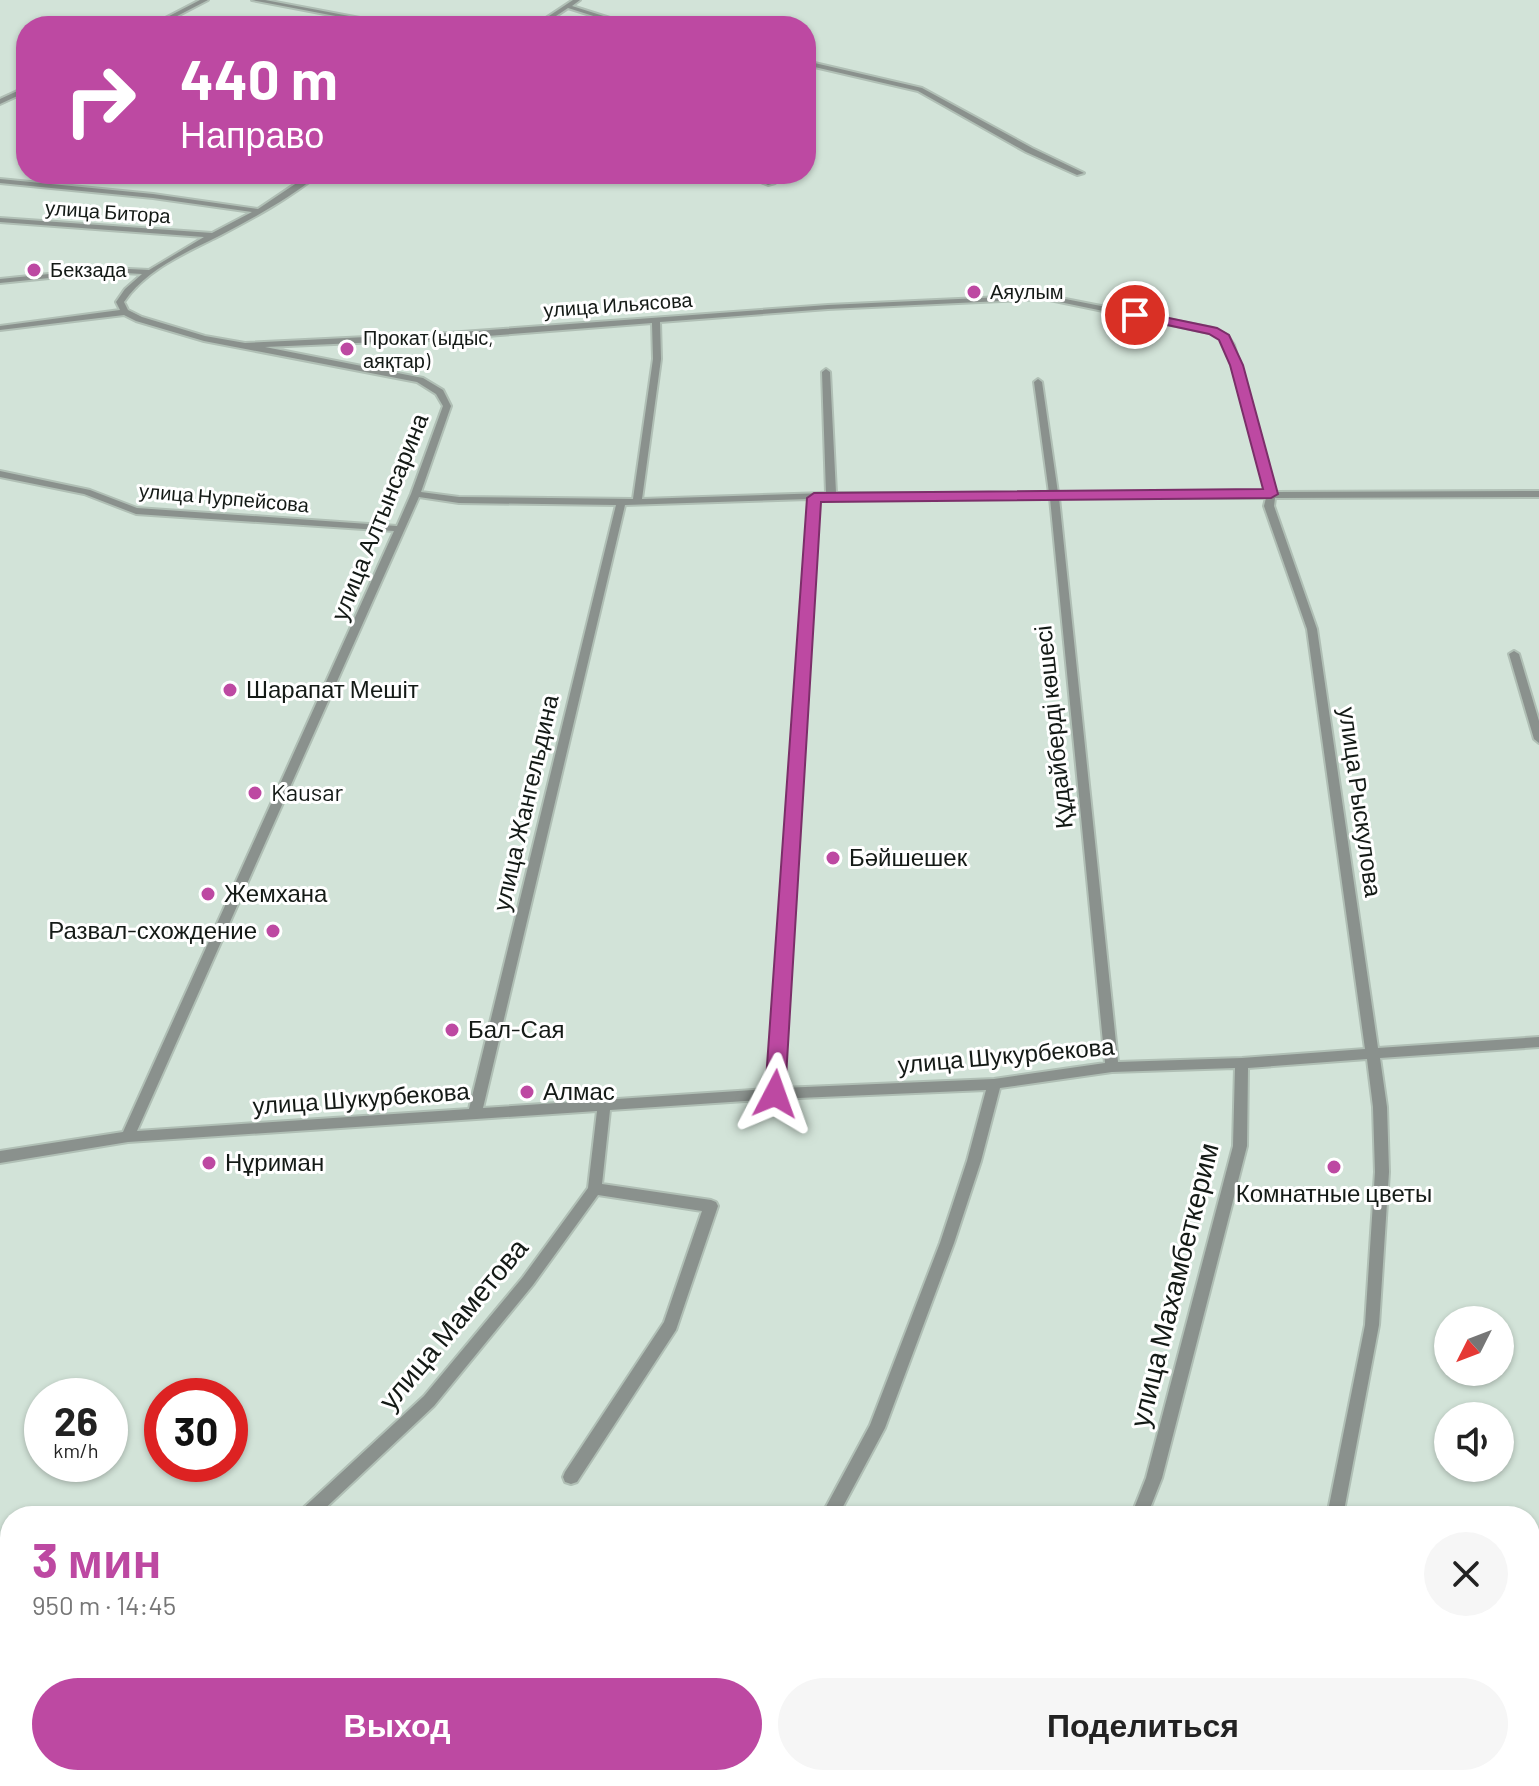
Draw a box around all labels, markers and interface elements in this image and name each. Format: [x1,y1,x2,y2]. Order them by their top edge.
text: 440 m [180,44,338,111]
icon: right [48,48,152,152]
text: Направо [180,112,324,155]
street label: улица Битора [45,195,172,227]
place label: Бекзада [50,257,127,281]
marker: Бекзада [25,261,43,279]
place label: Аяулым [990,279,1064,303]
pin [1101,281,1169,349]
marker: Аяулым [965,283,983,301]
street label: улица Ильясова [543,287,694,321]
icon: arrive [1113,293,1157,337]
place label: Прокат (ыдыс, аяқтар) [363,325,494,372]
marker: Прокат (ыдыс, аяқтар) [338,340,356,358]
street label: улица Алтынсарина [324,408,434,624]
street label: улица Нурпейсова [138,478,311,516]
street label: Құдайберді көшесі [1027,624,1078,830]
place label: Шарапат Мешіт [246,674,419,703]
marker: Шарапат Мешіт [221,681,239,699]
street label: улица Жангельдина [486,691,564,914]
street label: улица Рыскулова [1334,705,1389,899]
place label: Kausar [271,777,344,806]
marker: Kausar [246,784,264,802]
place label: Бәйшешек [849,842,968,871]
marker: Бәйшешек [824,849,842,867]
place label: Жемхана [224,878,328,907]
marker: Жемхана [199,885,217,903]
place label: Развал-схождение [48,915,257,944]
marker: Развал-схождение [264,922,282,940]
place label: Бал-Сая [468,1014,565,1043]
marker: Бал-Сая [443,1021,461,1039]
street label: улица Шукурбекова [896,1031,1116,1078]
position arrow [733,1052,817,1136]
street label: улица Шукурбекова [251,1075,471,1120]
place label: Алмас [543,1076,615,1105]
marker: Алмас [518,1083,536,1101]
street label: улица Махамбеткерим [1121,1139,1225,1430]
place label: Нұриман [225,1147,324,1176]
marker: Нұриман [200,1154,218,1172]
marker: Комнатные цветы [1325,1158,1343,1176]
place label: Комнатные цветы [1236,1178,1432,1207]
street label: улица Маметова [370,1230,534,1416]
north arrow [1434,1306,1514,1386]
map controls [1434,1306,1514,1482]
speed limit sign: 30 [144,1378,248,1482]
text: 26 [54,1396,98,1444]
button: sound [1434,1402,1514,1482]
text: km/h [53,1438,99,1462]
text: 3 мин [32,1530,162,1588]
button: close [1424,1532,1508,1616]
text: 950 m · 14:45 [32,1589,176,1620]
button: Выход [32,1678,762,1770]
button: Поделиться [778,1678,1508,1770]

